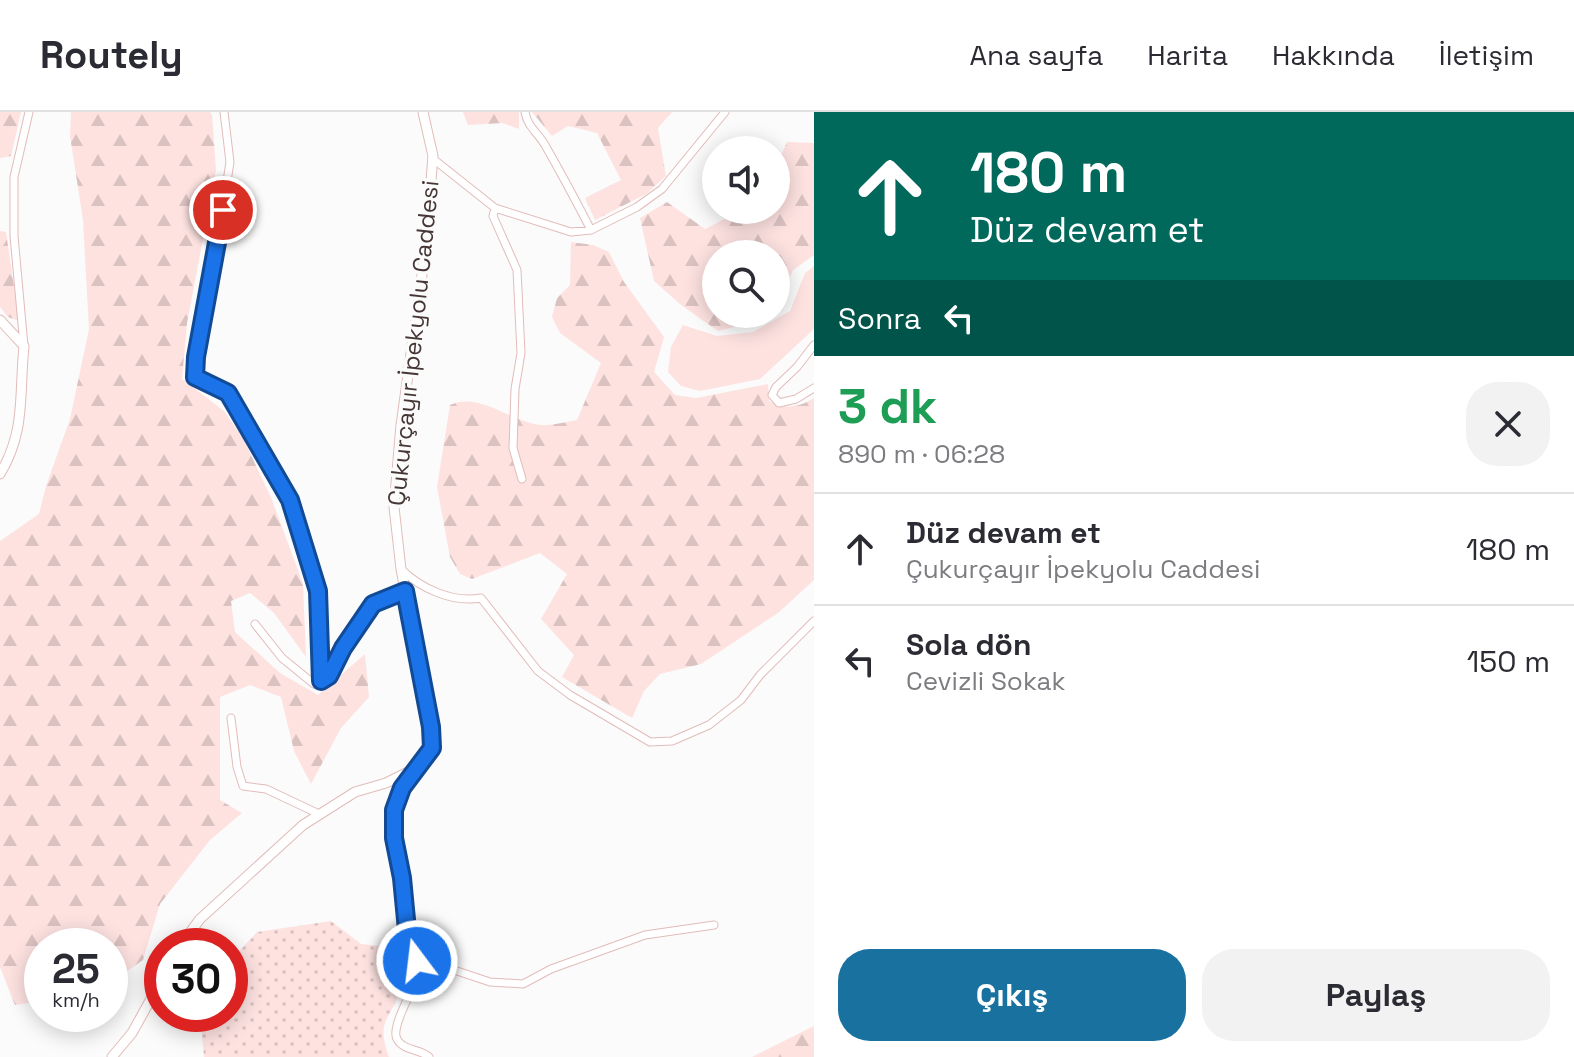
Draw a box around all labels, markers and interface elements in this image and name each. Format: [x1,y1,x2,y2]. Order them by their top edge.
text: Routely [40,31,183,79]
text: Ana sayfa [969,37,1103,73]
text: Harita [1147,37,1228,73]
text: Hakkında [1272,37,1395,73]
text: İletişim [1439,37,1534,73]
map controls [702,136,790,328]
button: sound [702,136,790,224]
text: 180 m [970,137,1127,208]
icon: ahead [838,144,942,248]
pin [189,176,257,244]
street label: Çukurçayır İpekyolu Caddesi [380,179,446,507]
icon: arrive [201,188,245,232]
text: Düz devam et [970,207,1205,253]
button: search [702,240,790,328]
icon: left [937,296,981,340]
text: Sonra [838,299,921,338]
text: 3 dk [838,376,937,437]
button: close [1466,382,1550,466]
text: 890 m · 06:28 [838,437,1005,471]
text: Düz devam et [906,513,1101,552]
icon: ahead [838,527,882,571]
text: 180 m [1466,530,1550,569]
text: Çukurçayır İpekyolu Caddesi [906,552,1260,586]
text: Sola dön [906,625,1031,664]
icon: left [838,639,882,683]
text: 150 m [1467,642,1550,681]
text: Cevizli Sokak [906,664,1066,698]
position arrow [375,919,459,1003]
speed limit sign: 30 [144,928,248,1032]
text: 25 [52,944,100,995]
button: Çıkış [838,949,1186,1041]
button: Paylaş [1202,949,1550,1041]
text: km/h [52,987,100,1013]

